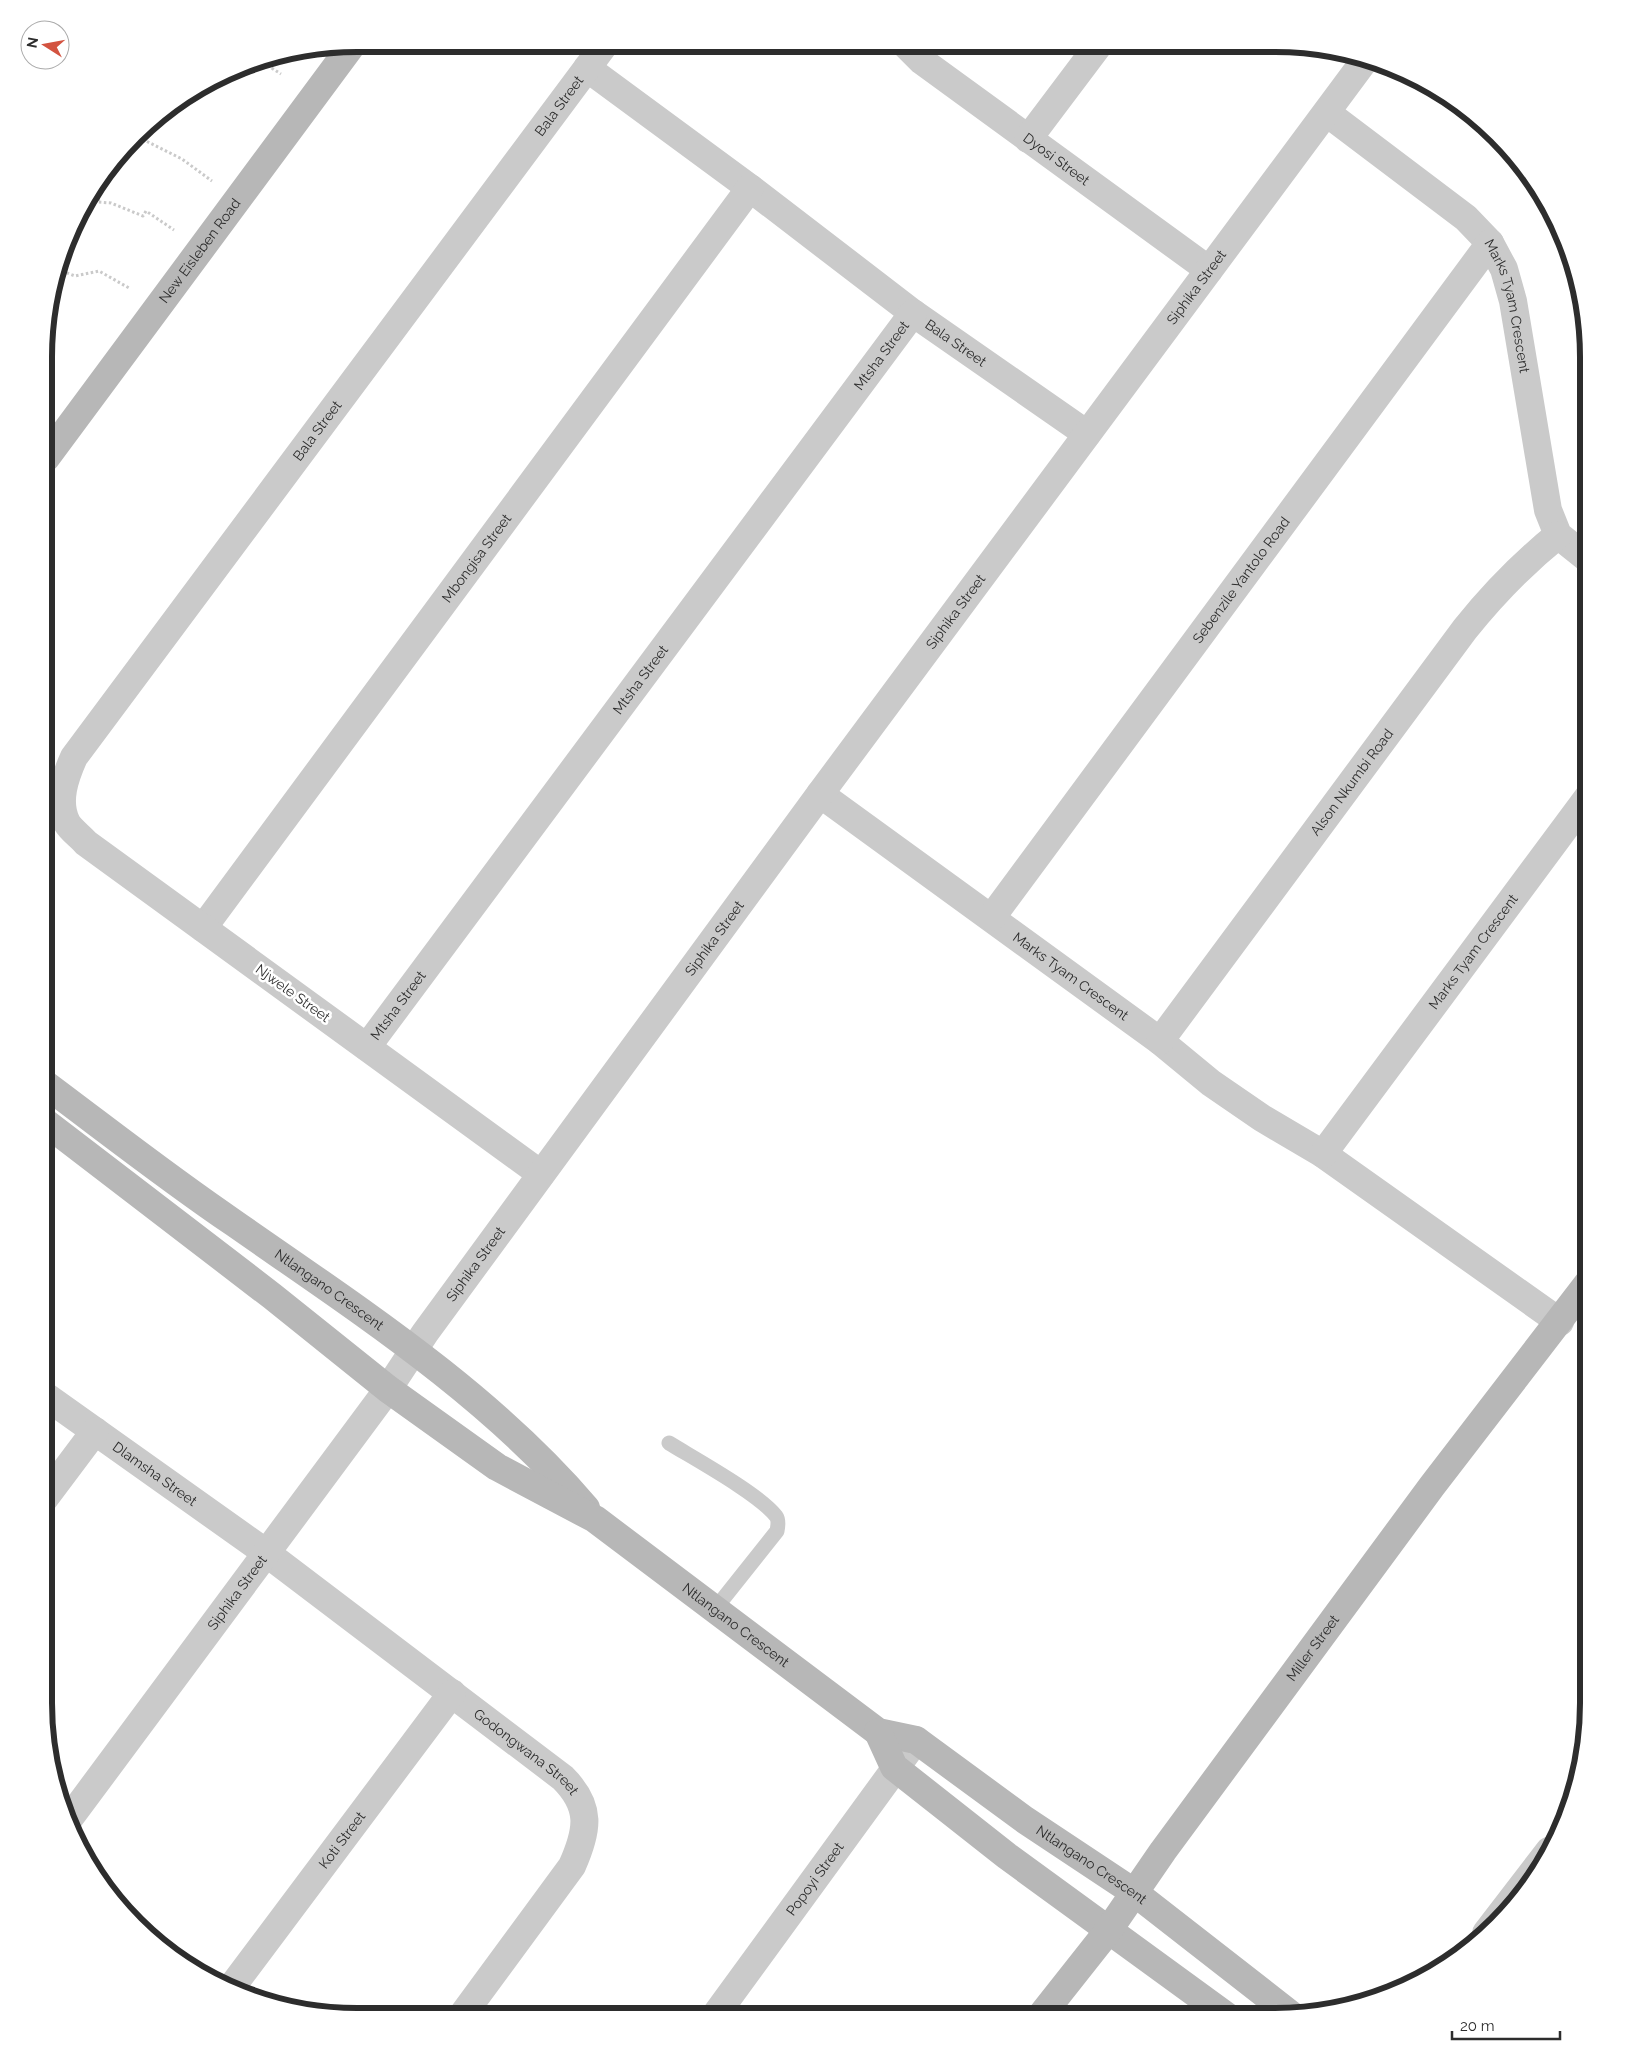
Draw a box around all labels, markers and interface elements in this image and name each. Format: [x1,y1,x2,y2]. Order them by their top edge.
north arrow [20,20,70,70]
text: N [23,36,41,49]
street label: Bala Street [531,72,587,139]
street label: Dyosi Street [1020,130,1093,189]
street label: New Eisleben Road [156,195,244,306]
street label: Marks Tyam Crescent [1481,236,1533,374]
street label: Siphika Street [1163,246,1229,328]
street label: Bala Street [922,316,990,370]
street label: Mtsha Street [851,317,913,393]
street label: Bala Street [290,397,345,464]
street label: Mbongisa Street [438,510,515,605]
street label: Sebenzile Yantolo Road [1189,514,1293,646]
street label: Siphika Street [923,571,989,652]
street label: Mtsha Street [609,642,671,717]
street label: Alson Nkumbi Road [1307,726,1396,839]
street label: Marks Tyam Crescent [1425,891,1521,1012]
street label: Siphika Street [682,897,747,979]
street label: Marks Tyam Crescent [1010,929,1132,1024]
street label: Njwele Street [253,961,333,1025]
street label: Mtsha Street [367,967,429,1043]
street label: Siphika Street [443,1223,508,1305]
street label: Ntlangano Crescent [272,1246,387,1334]
street label: Dlamsha Street [110,1438,200,1509]
street label: Siphika Street [204,1552,270,1633]
street label: Ntlangano Crescent [679,1580,793,1671]
street label: Miller Street [1283,1611,1342,1684]
street label: Godongwana Street [471,1705,582,1798]
street label: Koti Street [315,1808,369,1872]
street label: Ntlangano Crescent [1033,1822,1150,1907]
street label: Popoyi Street [783,1839,847,1919]
scale bar [1452,2008,1560,2040]
text: 20 m [1460,2017,1495,2035]

